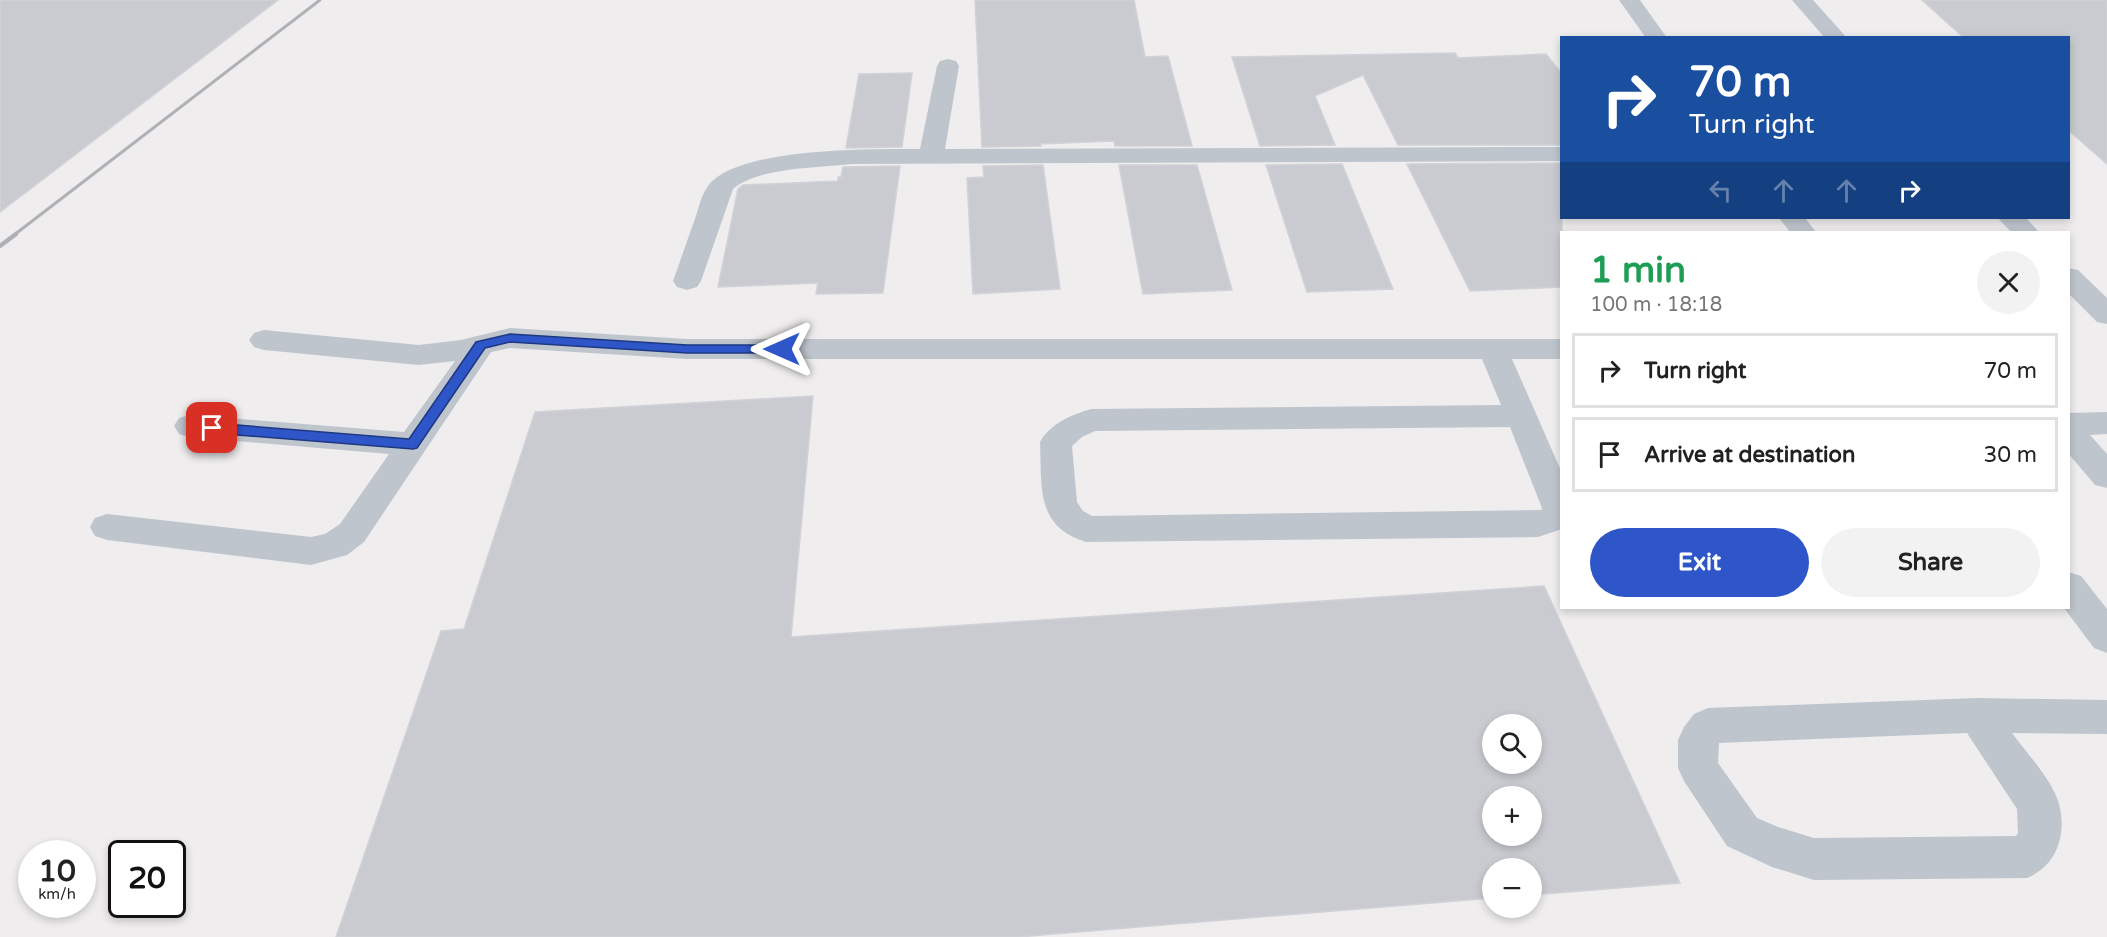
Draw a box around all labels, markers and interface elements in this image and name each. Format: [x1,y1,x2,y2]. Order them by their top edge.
text: 70 m [1689,57,1791,108]
icon: right [1590,60,1668,138]
text: Turn right [1689,108,1815,141]
icon: left [1704,174,1737,207]
icon: ahead [1767,174,1800,207]
icon: ahead [1830,174,1863,207]
icon: right [1893,174,1926,207]
text: 1 min [1590,249,1686,292]
button: close [1977,251,2040,314]
text: 100 m · 18:18 [1590,293,1722,317]
position arrow [750,317,814,381]
icon: right [1593,354,1626,387]
text: Turn right [1644,358,1746,384]
text: 70 m [1983,358,2037,384]
pin [186,402,237,453]
icon: arrive [195,411,228,444]
icon: arrive [1593,438,1626,471]
text: Arrive at destination [1644,442,1855,468]
text: 30 m [1983,442,2037,468]
button: Exit [1590,528,1809,597]
button: Share [1821,528,2040,597]
map controls [1482,714,1542,918]
button: search [1482,714,1542,774]
button: + [1482,786,1542,846]
speed limit sign: 20 [108,840,186,918]
text: 10 [38,853,76,890]
button: − [1482,858,1542,918]
text: km/h [38,885,76,903]

